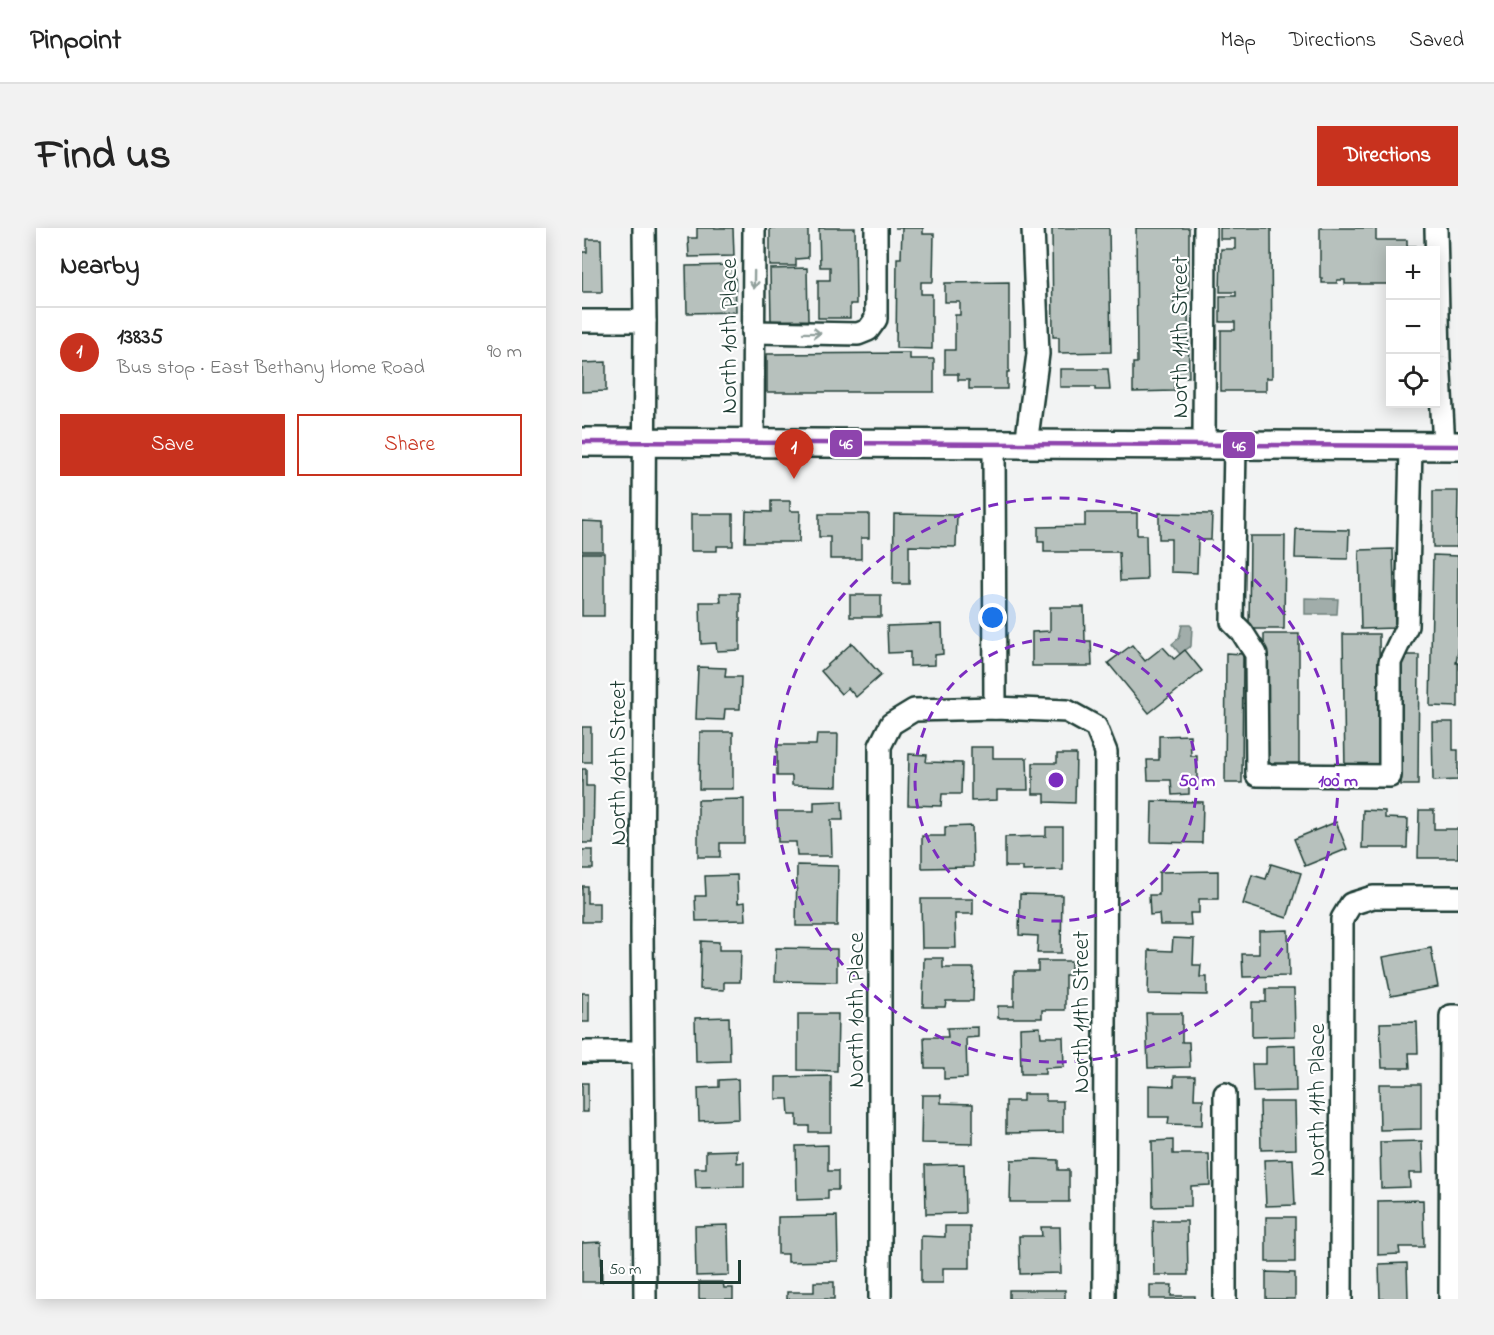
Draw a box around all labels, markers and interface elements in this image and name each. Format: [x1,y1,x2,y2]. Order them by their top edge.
text: Pinpoint [30,21,121,62]
text: Map [1220,26,1256,56]
text: Directions [1289,26,1376,56]
text: Saved [1409,26,1464,56]
text: Find us [36,126,171,187]
button: Directions [1317,126,1458,186]
map controls [1386,246,1440,408]
button: + [1386,246,1440,300]
text: Nearby [60,248,139,286]
street label: North 11th Street [1164,256,1199,418]
street label: North 10th Place [713,258,748,414]
one-way arrow [748,270,759,290]
button: − [1386,300,1440,354]
text: 13835 [117,322,163,354]
one-way arrow [801,327,821,339]
text: 1 [76,338,83,367]
text: 90 m [487,338,522,367]
text: Bus stop · East Bethany Home Road [117,354,425,383]
button: locate [1386,354,1440,408]
button: Save [60,414,285,476]
button: Share [297,414,522,476]
line badge: 46 [829,429,863,458]
pin: 1 [774,430,814,479]
line badge: 46 [1222,431,1256,459]
text: 46 [838,433,854,457]
text: 46 [1231,435,1247,459]
your location [978,603,1007,632]
street label: North 10th Street [602,680,637,846]
text: 50 m [1179,769,1215,795]
text: 100 m [1318,769,1358,795]
centre of rings [1046,770,1066,790]
street label: North 11th Street [1065,931,1100,1093]
street label: North 10th Place [840,932,875,1088]
street label: North 11th Place [1301,1023,1336,1177]
scale bar [600,1257,741,1284]
text: 50 m [609,1258,641,1282]

